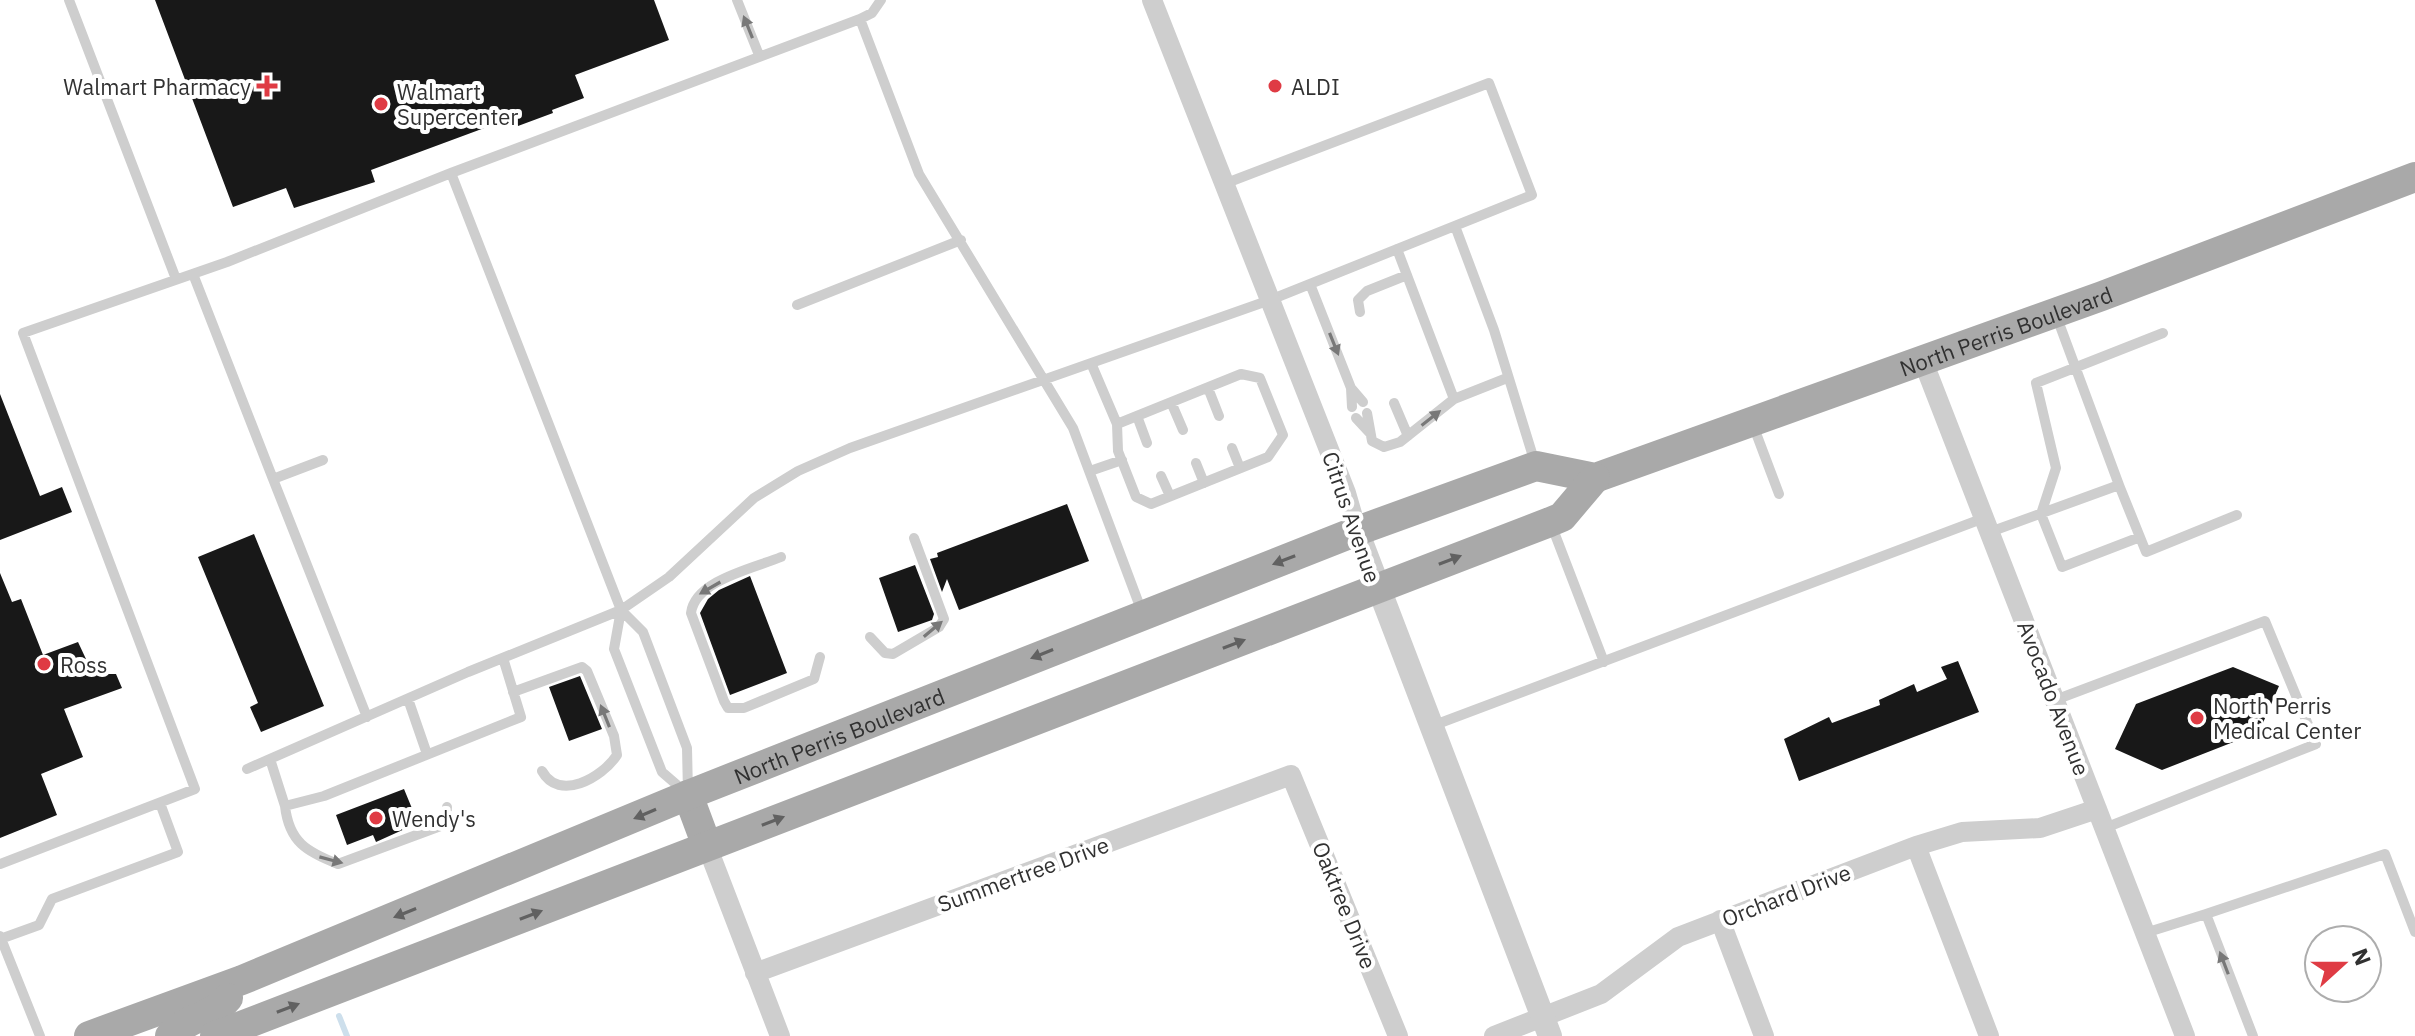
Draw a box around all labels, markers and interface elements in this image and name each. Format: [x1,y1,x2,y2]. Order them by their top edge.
one-way arrow [741,15,754,39]
place label: Walmart Pharmacy [63,72,251,101]
place label: ALDI [1291,72,1340,101]
marker: Walmart Pharmacy [258,77,276,95]
place label: Walmart Supercenter [397,77,518,131]
marker: ALDI [1266,77,1284,95]
marker: Walmart Supercenter [372,95,390,113]
street label: North Perris Boulevard [1895,279,2116,382]
one-way arrow [1327,332,1340,356]
one-way arrow [1421,410,1441,426]
street label: Citrus Avenue [1316,448,1388,586]
one-way arrow [1438,553,1462,566]
one-way arrow [1272,554,1296,567]
one-way arrow [699,581,721,595]
street label: Avocado Avenue [2011,617,2097,779]
one-way arrow [923,620,943,638]
one-way arrow [1222,637,1246,650]
one-way arrow [1030,648,1054,661]
place label: Ross [60,650,107,679]
marker: Ross [35,655,53,673]
street label: North Perris Boulevard [729,681,949,790]
place label: North Perris Medical Center [2213,691,2361,745]
one-way arrow [599,704,612,728]
marker: North Perris Medical Center [2188,709,2206,727]
place label: Wendy's [392,804,476,833]
one-way arrow [633,808,657,821]
marker: Wendy's [367,809,385,827]
one-way arrow [761,814,785,827]
street label: Summertree Drive [933,830,1113,918]
street label: Oaktree Drive [1306,837,1384,973]
one-way arrow [318,854,343,866]
street label: Orchard Drive [1717,857,1855,933]
one-way arrow [393,907,417,920]
one-way arrow [519,908,543,921]
north arrow [2303,924,2383,1004]
text: N [2346,944,2379,969]
one-way arrow [2217,951,2230,975]
one-way arrow [276,1001,300,1014]

